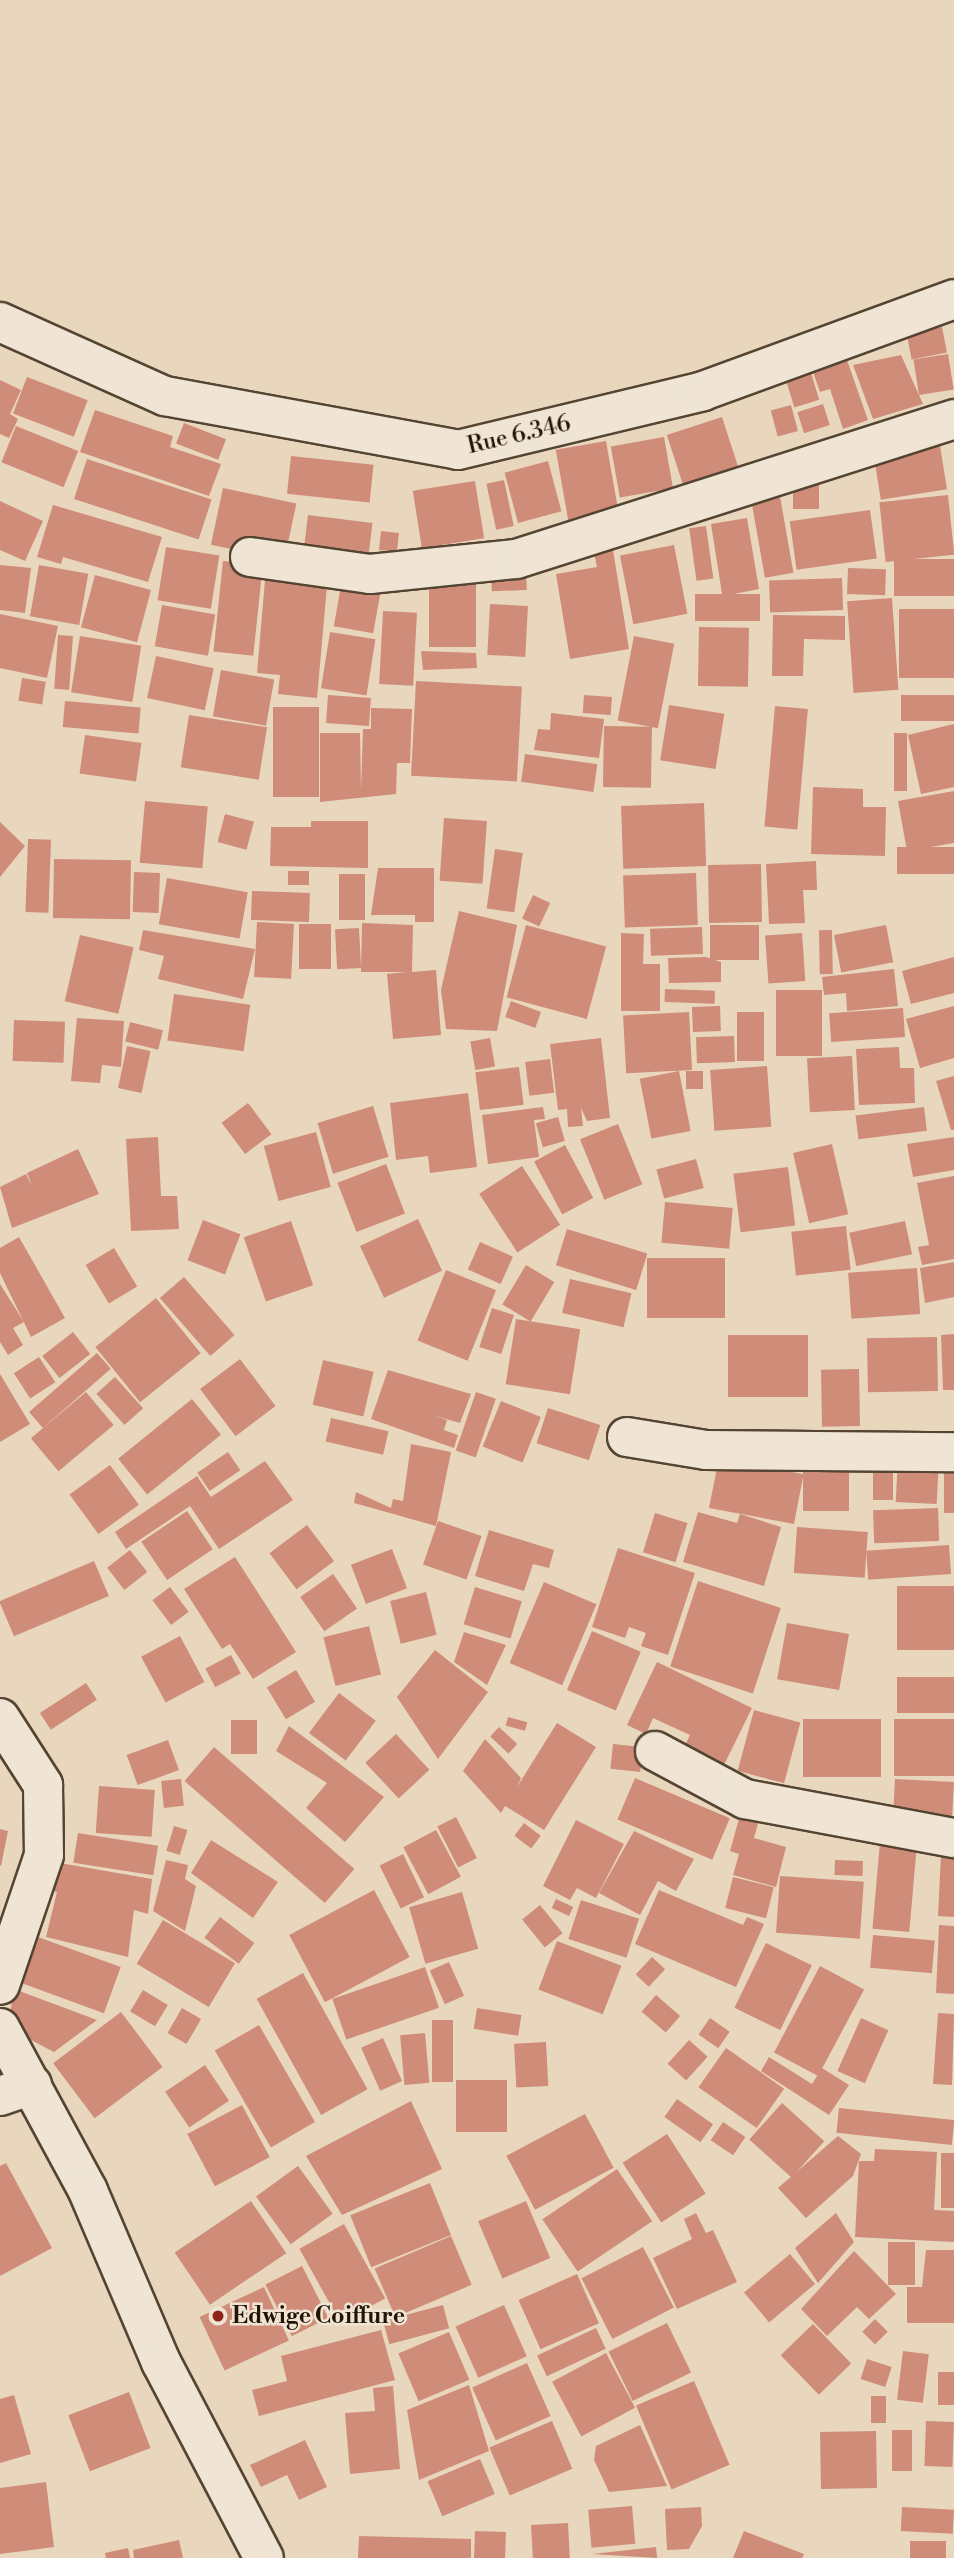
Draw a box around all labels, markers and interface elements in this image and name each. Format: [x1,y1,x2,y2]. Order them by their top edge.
street label: Rue 6.346 [465,410,573,460]
place label: Edwige Coiffure [232,2302,405,2330]
marker: Edwige Coiffure [210,2308,226,2324]

